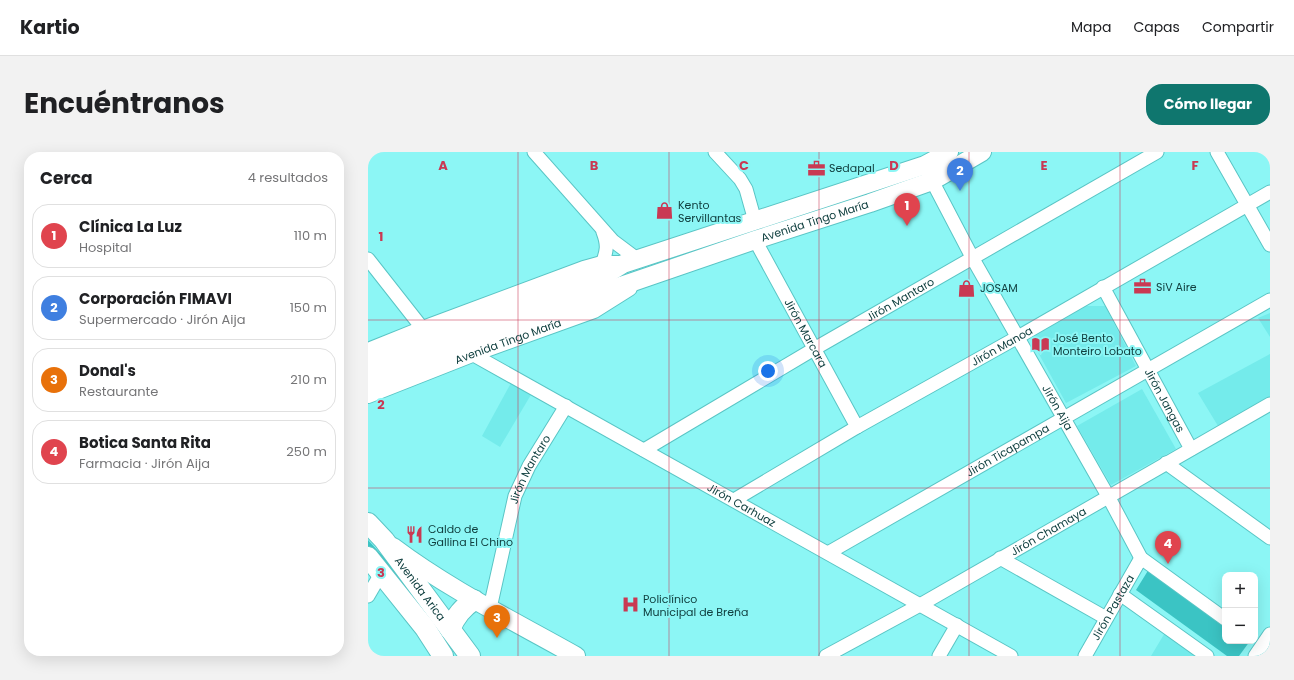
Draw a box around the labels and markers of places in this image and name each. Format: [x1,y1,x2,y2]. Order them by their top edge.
office icon: Sedapal [806,158,826,178]
pin: 2 [947,158,973,191]
place label: Sedapal [829,160,875,176]
pin: 1 [894,193,920,226]
place label: Kento Servillantas [678,197,742,226]
shop icon: Kento Servillantas [655,201,675,221]
office icon: SiV Aire [1133,277,1153,297]
shop icon: JOSAM [957,278,977,298]
place label: SiV Aire [1156,279,1197,295]
place label: JOSAM [980,280,1018,296]
place label: José Bento Monteiro Lobato [1053,330,1142,359]
library icon: José Bento Monteiro Lobato [1030,334,1050,354]
place label: Caldo de Gallina El Chino [428,521,513,550]
restaurant icon: Caldo de Gallina El Chino [405,525,425,545]
pin: 4 [1155,531,1181,564]
place label: Policlínico Municipal de Breña [643,591,749,620]
hospital icon: Policlínico Municipal de Breña [620,595,640,615]
pin: 3 [484,605,510,638]

